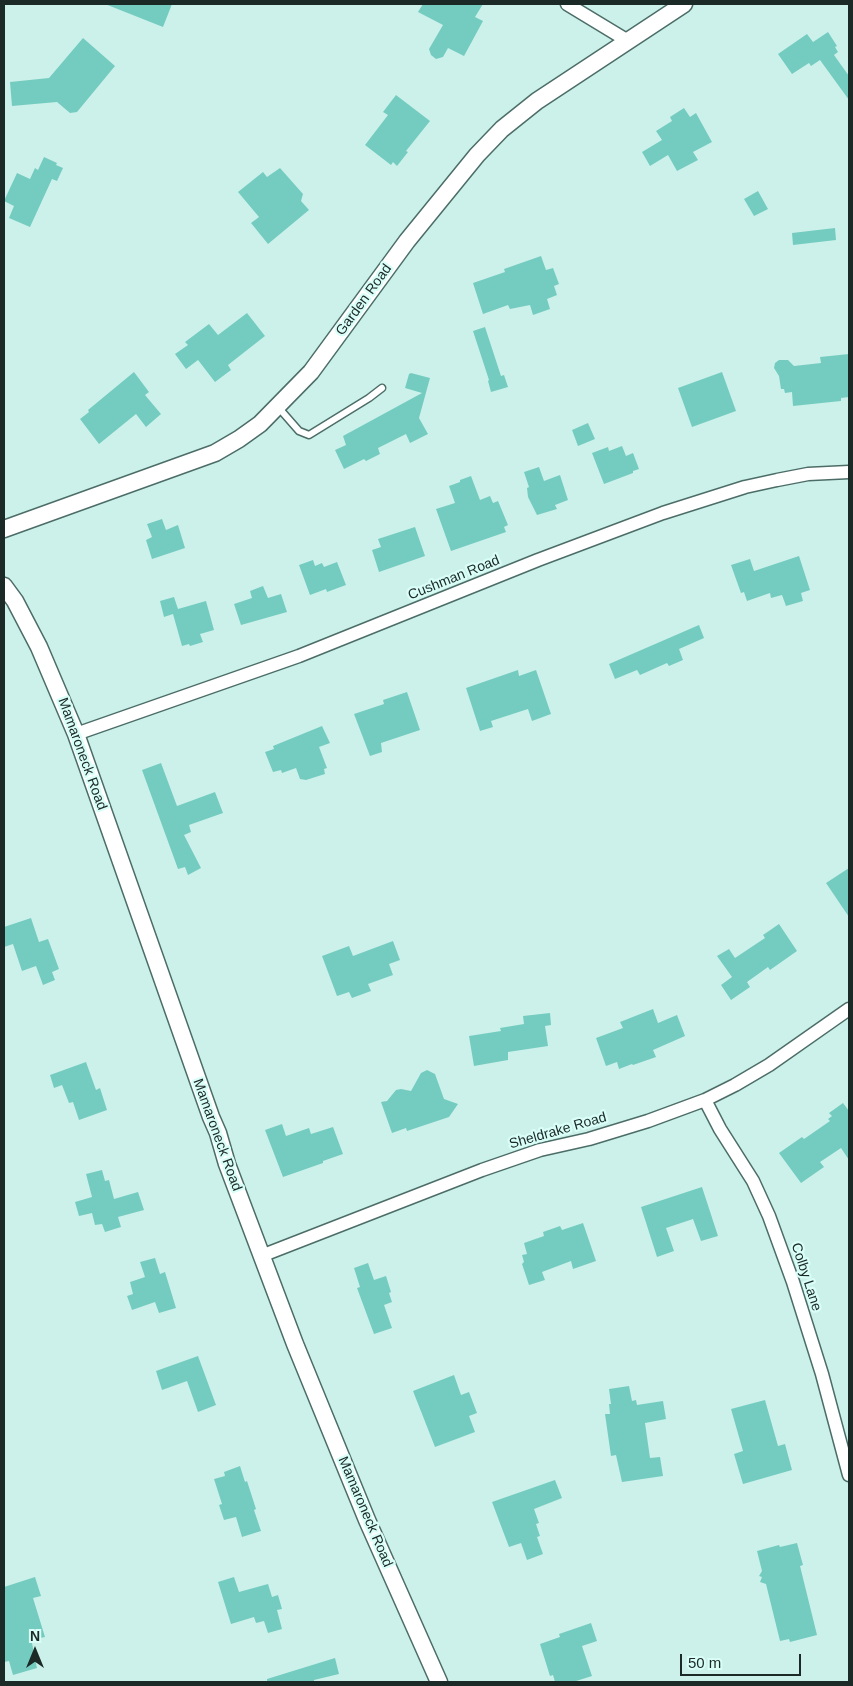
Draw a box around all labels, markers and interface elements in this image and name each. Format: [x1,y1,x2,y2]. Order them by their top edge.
street label: Garden Road [333,261,395,339]
street label: Cushman Road [406,552,502,604]
street label: Mamaroneck Road [54,696,110,812]
street label: Mamaroneck Road [189,1077,245,1193]
street label: Sheldrake Road [507,1109,609,1153]
street label: Colby Lane [787,1241,825,1313]
street label: Mamaroneck Road [334,1454,396,1570]
north arrow [10,1626,60,1676]
text: N [30,1628,40,1644]
scale bar [683,1644,804,1676]
text: 50 m [688,1654,721,1671]

